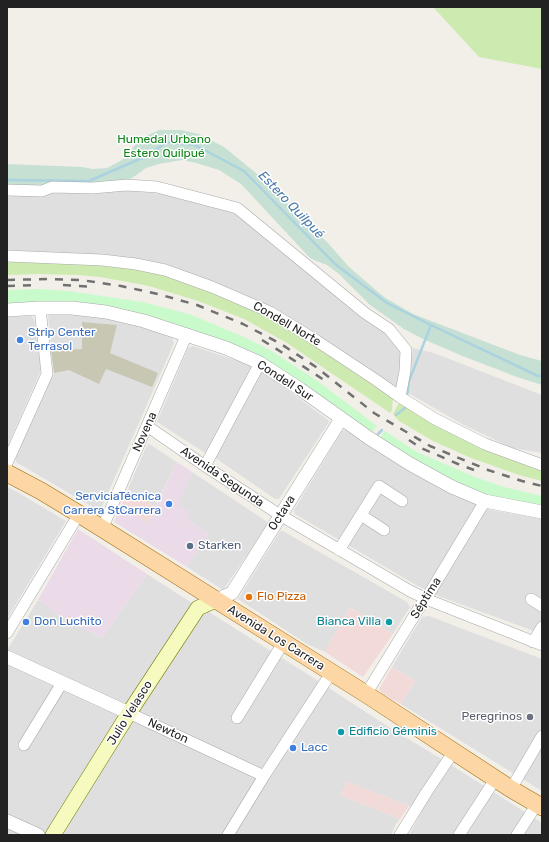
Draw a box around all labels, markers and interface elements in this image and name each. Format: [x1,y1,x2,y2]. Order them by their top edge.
park label: Humedal Urbano Estero Quilpué [117,133,211,161]
water label: Estero Quilpué [255,168,327,242]
street label: Condell Norte [250,299,324,349]
place label: Strip Center Terrasol [28,326,96,354]
marker: Strip Center Terrasol [15,335,25,345]
street label: Condell Sur [254,358,316,404]
street label: Novena [130,410,160,454]
street label: Avenida Segunda [178,444,266,510]
place label: ServiciaTécnica Carrera StCarrera [63,490,161,518]
street label: Octava [266,493,298,533]
marker: ServiciaTécnica Carrera StCarrera [164,499,174,509]
place label: Starken [198,539,241,553]
marker: Starken [185,541,195,551]
street label: Séptima [408,575,444,621]
place label: Flo Pizza [257,590,306,604]
marker: Flo Pizza [244,592,254,602]
street label: Avenida Los Carrera [225,602,327,674]
place label: Don Luchito [34,615,102,629]
place label: Bianca Villa [317,615,381,629]
marker: Don Luchito [21,617,31,627]
marker: Bianca Villa [384,617,394,627]
street label: Julio Velasco [104,678,156,748]
place label: Peregrinos [462,710,522,724]
marker: Peregrinos [525,712,535,722]
street label: Newton [145,715,191,747]
place label: Edificio Géminis [349,725,437,739]
marker: Edificio Géminis [336,727,346,737]
place label: Lacc [301,741,328,755]
marker: Lacc [288,743,298,753]

